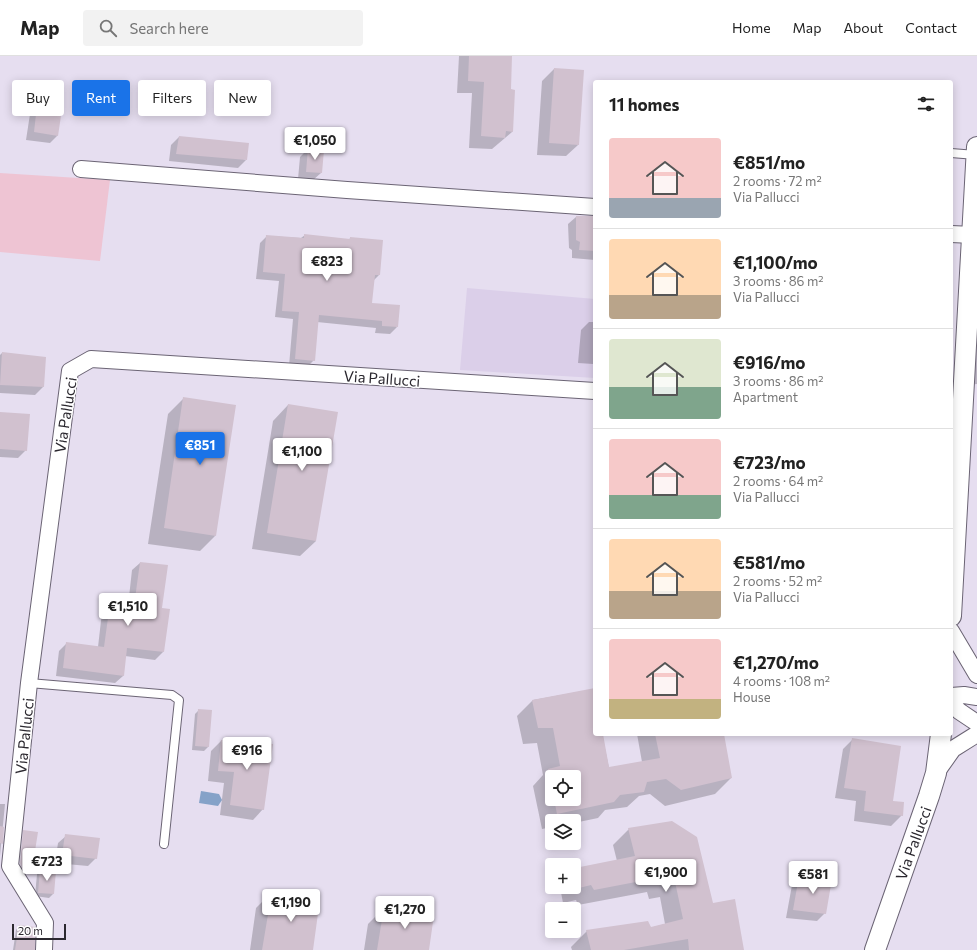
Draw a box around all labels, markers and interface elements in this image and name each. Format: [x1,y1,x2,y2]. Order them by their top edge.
search box [83,10,363,46]
text: Map [20,16,59,39]
icon: search [97,17,119,39]
text: Search here [129,19,209,37]
text: Home [732,19,771,36]
text: Map [793,19,821,36]
text: About [843,19,883,36]
text: Contact [905,19,957,36]
chip: Buy [12,80,64,116]
chip: Rent [72,80,130,116]
chip: Filters [138,80,206,116]
chip: New [214,80,271,116]
icon: filters [915,93,937,115]
text: 11 homes [609,94,679,115]
pin: €1,050 [282,127,348,161]
text: €1,050 [294,132,336,148]
text: €851/mo [733,152,805,173]
icon: home [641,154,689,202]
text: 2 rooms · 72 m² [733,173,822,189]
text: Via Pallucci [733,189,800,205]
pin: €823 [303,248,351,282]
text: €1,100/mo [733,252,818,273]
text: €823 [311,253,343,269]
icon: home [641,255,689,303]
text: 3 rooms · 86 m² [733,273,824,289]
text: Via Pallucci [733,289,800,305]
text: €916/mo [733,352,805,373]
icon: home [641,355,689,403]
street label: Via Pallucci [343,366,421,390]
text: 3 rooms · 86 m² [733,373,824,389]
street label: Via Pallucci [50,376,80,454]
text: Apartment [733,389,798,405]
pin: €851 [176,432,224,466]
text: €851 [185,437,215,453]
pin: €1,100 [269,438,335,472]
text: €1,100 [282,443,322,459]
text: €723/mo [733,452,806,473]
icon: home [641,455,689,503]
text: 2 rooms · 64 m² [733,473,823,489]
text: Via Pallucci [733,489,800,505]
text: €581/mo [733,552,805,573]
icon: home [641,555,689,603]
text: 2 rooms · 52 m² [733,573,822,589]
text: Via Pallucci [733,589,800,605]
pin: €1,510 [95,593,161,627]
text: €1,510 [108,598,148,614]
text: €1,270/mo [733,652,819,673]
icon: home [641,655,689,703]
text: 4 rooms · 108 m² [733,673,830,689]
text: House [733,689,771,705]
street label: Via Pallucci [11,697,37,775]
pin: €916 [223,737,271,771]
text: €916 [231,742,263,758]
map controls [545,770,581,938]
button: locate [545,770,581,806]
street label: Via Pallucci [891,804,935,882]
button: layers [545,814,581,850]
pin: €723 [23,848,71,882]
text: €723 [31,853,63,869]
button: + [545,858,581,894]
pin: €1,900 [633,859,699,893]
pin: €581 [789,861,837,895]
text: €1,900 [644,864,688,880]
text: €581 [798,866,828,882]
pin: €1,190 [258,889,324,923]
text: €1,190 [271,894,311,910]
pin: €1,270 [372,896,438,930]
text: €1,270 [384,901,426,917]
button: − [545,902,581,938]
scale bar [12,922,66,941]
text: 20 m [18,924,43,937]

